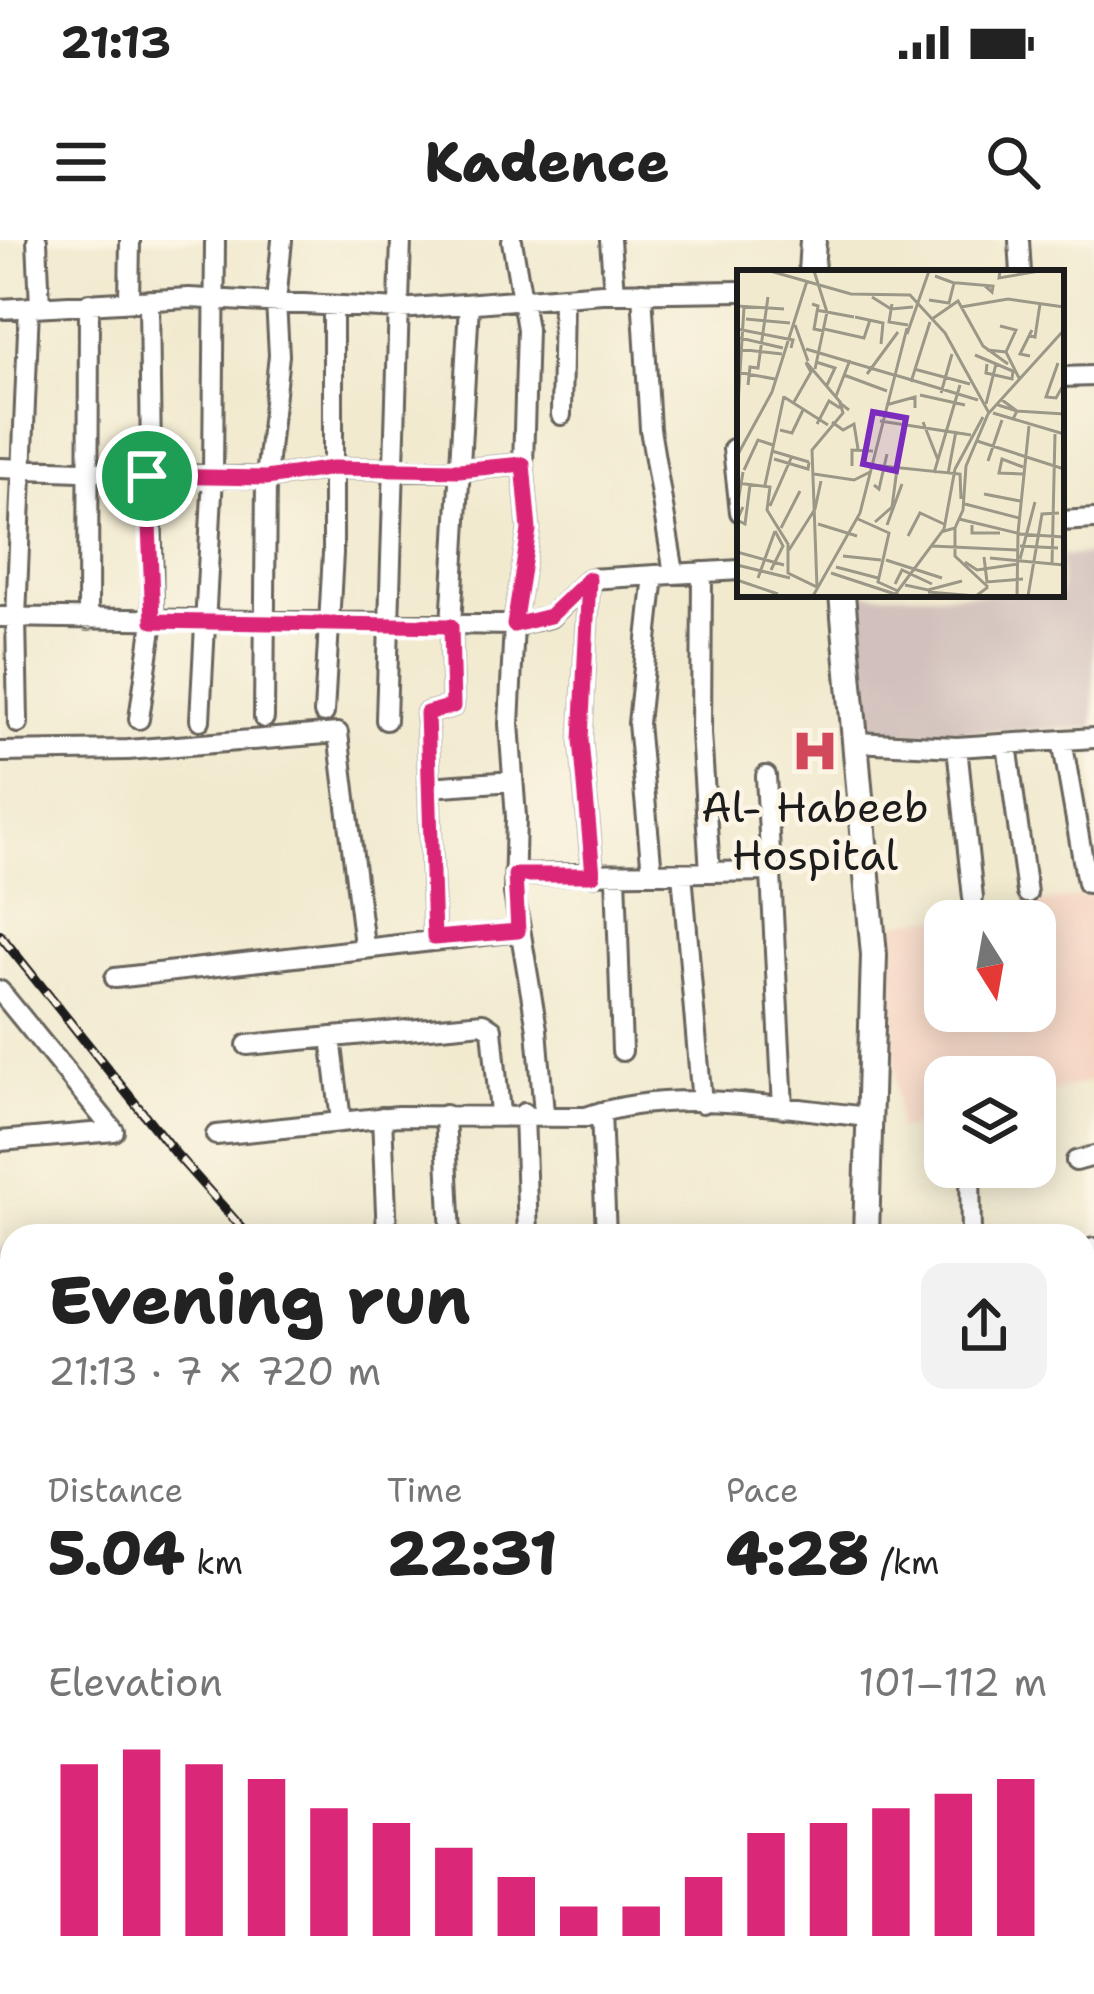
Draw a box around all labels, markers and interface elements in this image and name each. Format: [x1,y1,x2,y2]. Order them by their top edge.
text: 21:13 [60,12,171,72]
text: Kadence [425,126,669,198]
icon: menu [48,129,114,195]
icon: search [980,129,1046,195]
inset map [737,270,1064,597]
pin [96,425,198,527]
icon: arrive [114,443,180,509]
hospital icon: Al- Habeeb Hospital [790,726,840,776]
place label: Al- Habeeb Hospital [701,779,929,883]
north arrow [924,900,1056,1032]
map controls [924,900,1056,1188]
button: layers [924,1056,1056,1188]
text: Evening run [48,1256,471,1344]
button: share [921,1263,1047,1389]
text: 21:13 · 7 × 720 m [48,1345,381,1397]
text: Distance [48,1468,183,1513]
text: Time [387,1468,463,1513]
text: Pace [726,1468,799,1513]
text: 5.04 [48,1513,185,1593]
text: 22:31 [387,1513,557,1593]
text: 4:28 [726,1513,869,1593]
text: km [185,1540,243,1585]
text: /km [869,1540,939,1585]
text: Elevation [48,1656,223,1708]
text: 101–112 m [859,1656,1047,1708]

